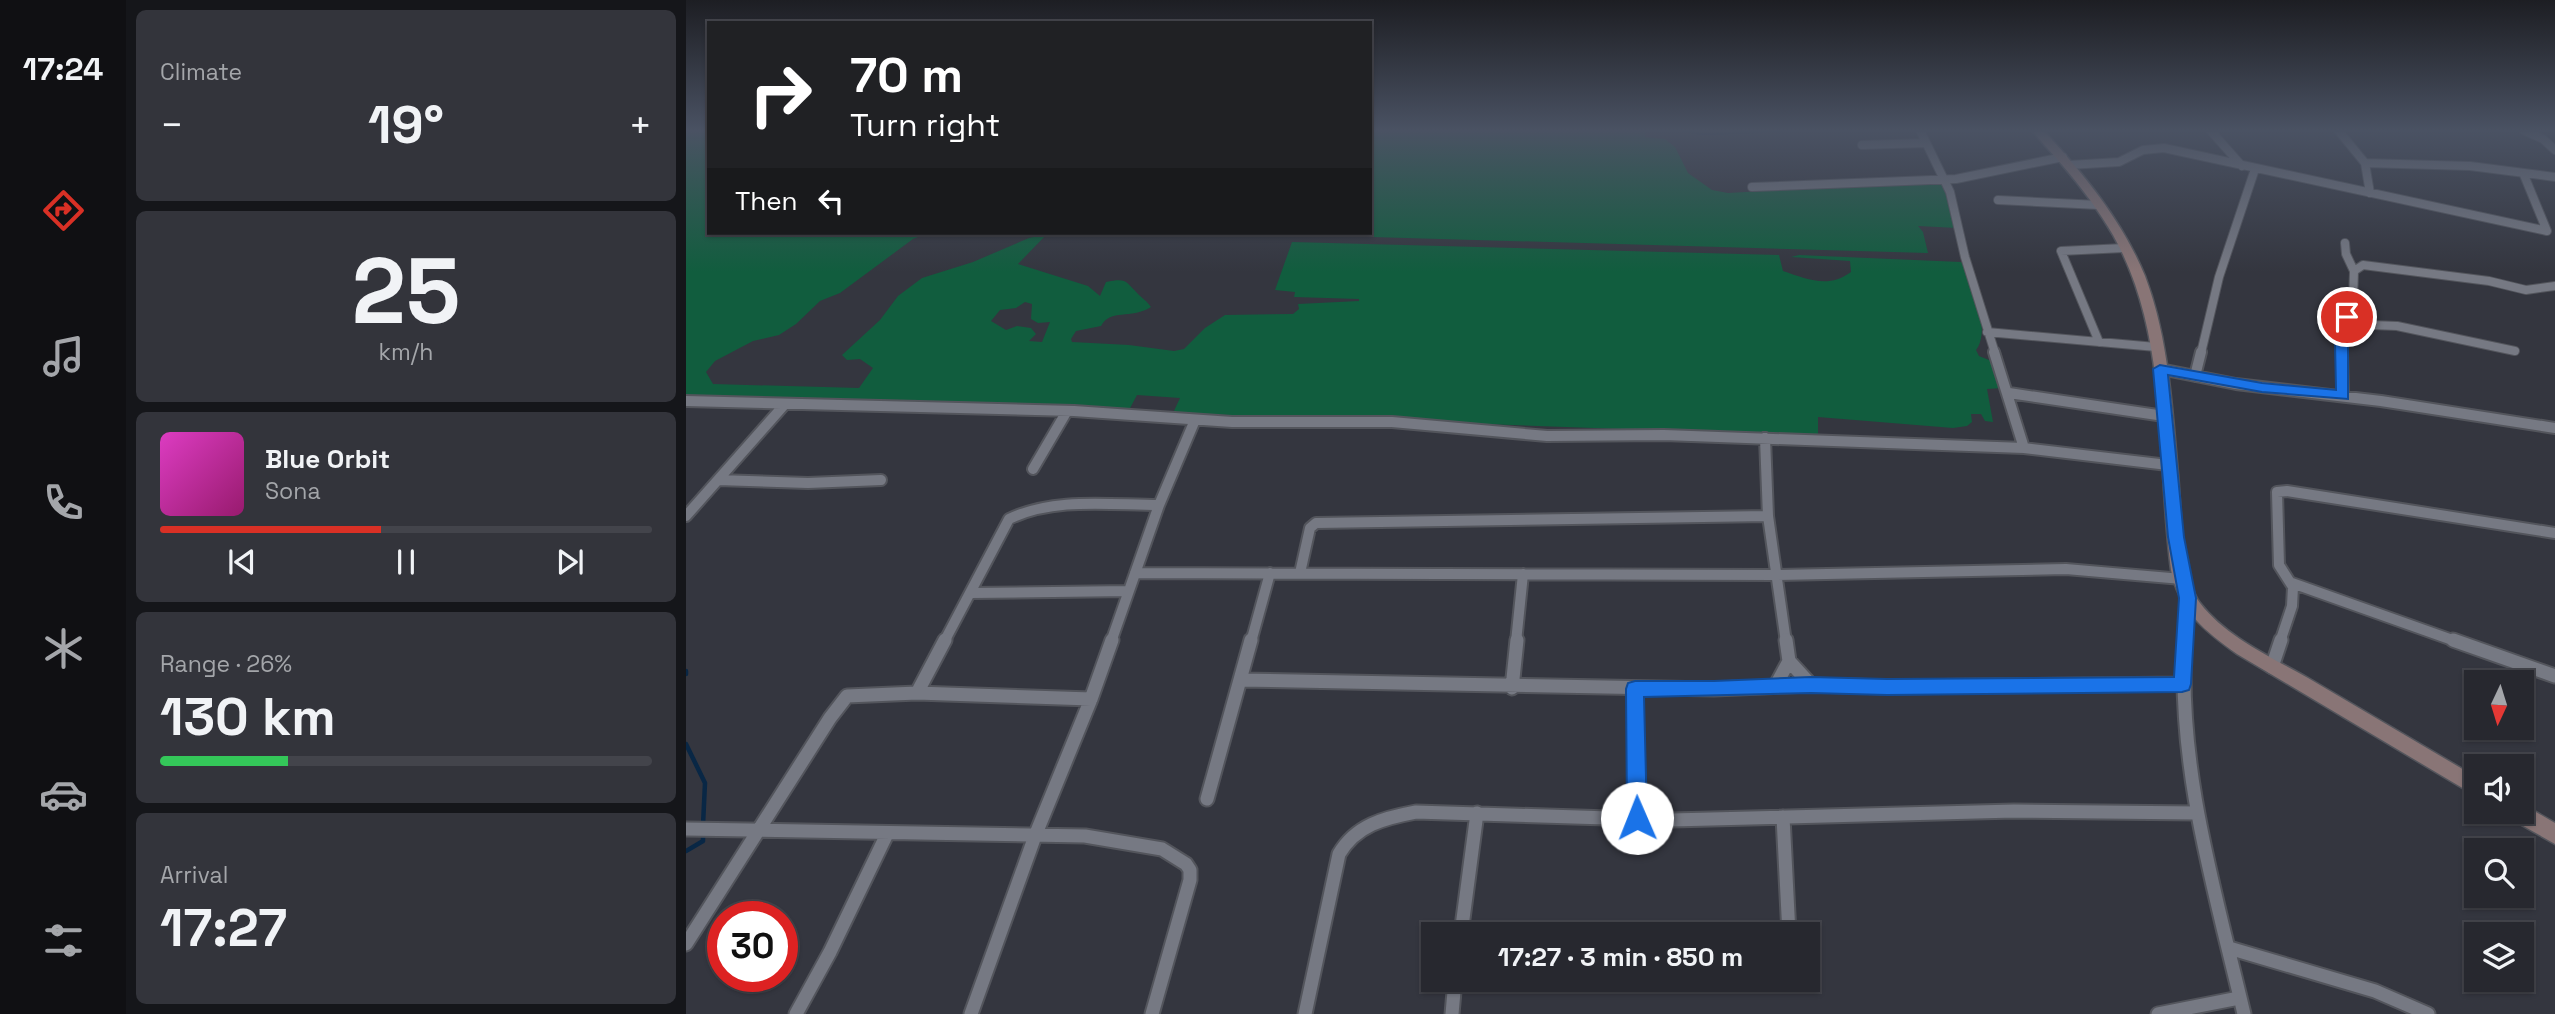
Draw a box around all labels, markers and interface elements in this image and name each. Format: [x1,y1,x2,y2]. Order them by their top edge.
text: 70 m [850,44,963,106]
text: 17:24 [23,49,103,89]
icon: right [735,49,826,140]
text: Climate [160,57,242,87]
text: 19° [368,92,444,158]
text: − [160,101,184,149]
text: + [628,101,652,149]
text: Turn right [850,105,1000,145]
icon: left [812,182,850,220]
text: Then [735,184,798,218]
icon: directions [39,186,88,235]
text: 25 [352,233,460,350]
pin [2317,287,2377,347]
icon: arrive [2328,298,2366,336]
icon: music [39,332,88,381]
text: km/h [379,337,433,367]
text: Blue Orbit [265,442,390,476]
text: Sona [265,476,321,506]
icon: phone [39,478,88,527]
icon: previous [223,543,261,581]
icon: pause [387,543,425,581]
icon: next [551,543,589,581]
icon: climate [39,624,88,673]
text: Range · 26% [160,649,292,679]
north arrow [2464,670,2534,740]
map controls [2464,670,2534,992]
text: 130 km [160,684,336,750]
button: sound [2464,754,2534,824]
icon: car [39,770,88,819]
position arrow [1600,781,1674,855]
button: search [2464,838,2534,908]
text: Arrival [160,860,228,890]
text: 17:27 [160,895,287,961]
speed limit sign: 30 [707,901,798,992]
icon: filters [39,916,88,965]
button: layers [2464,922,2534,992]
text: 17:27 · 3 min · 850 m [1498,940,1743,974]

